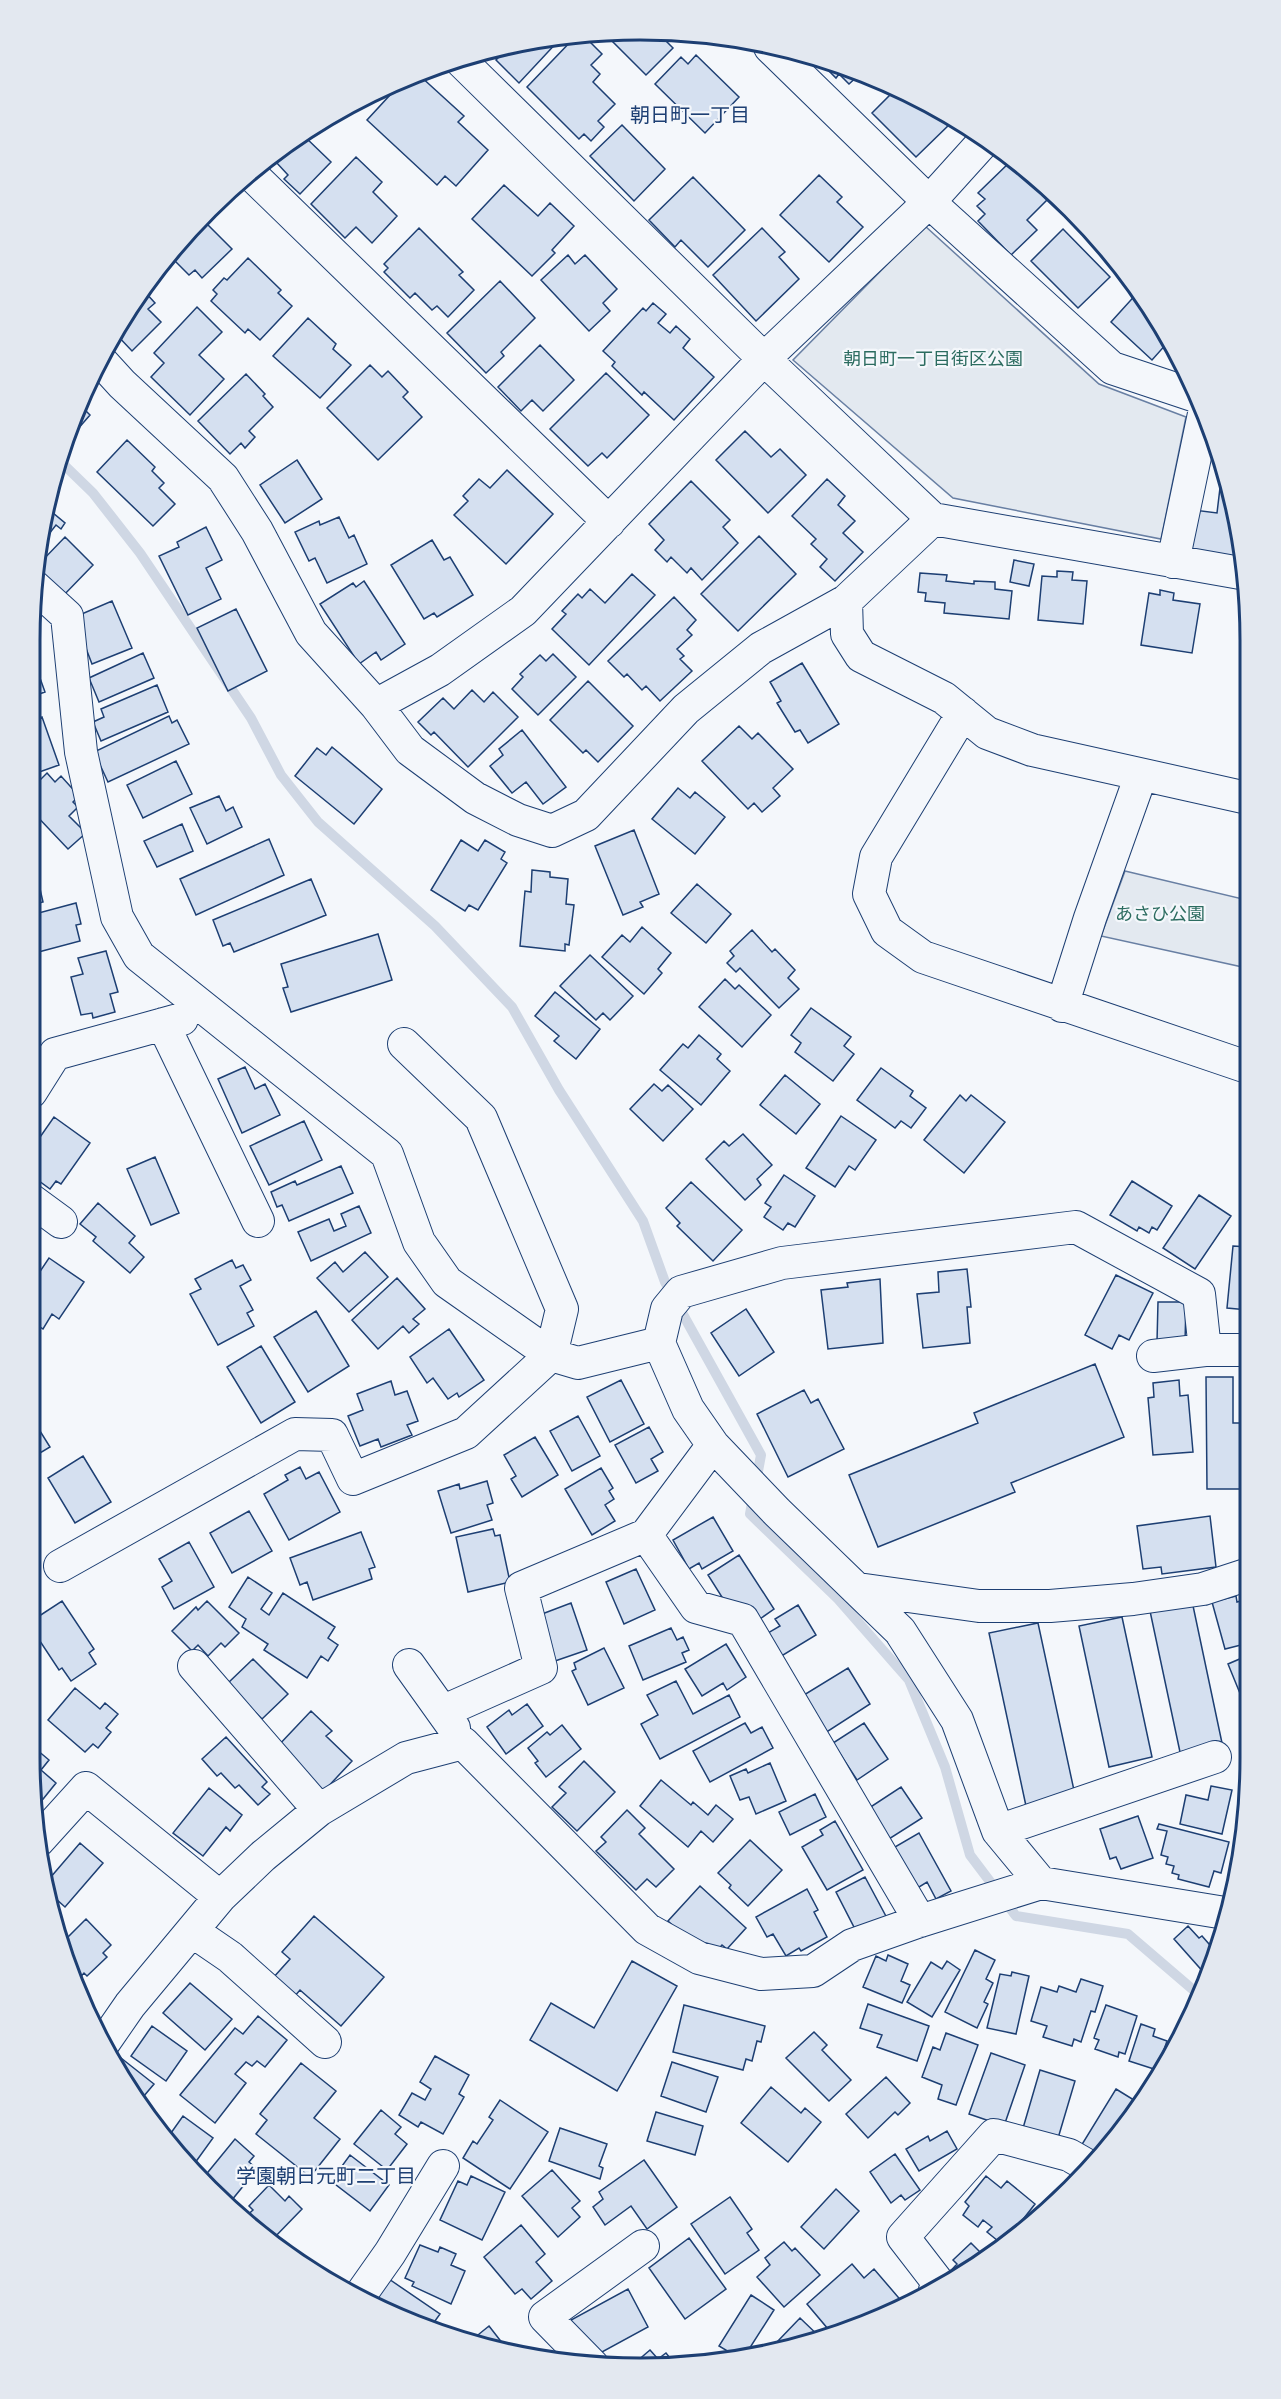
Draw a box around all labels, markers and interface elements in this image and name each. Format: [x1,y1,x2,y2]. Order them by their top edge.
district label: 朝日町一丁目 [630,101,750,130]
park label: 朝日町一丁目街区公園 [843,346,1023,372]
park label: あさひ公園 [1115,901,1205,927]
district label: 学園朝日元町二丁目 [236,2162,416,2191]

